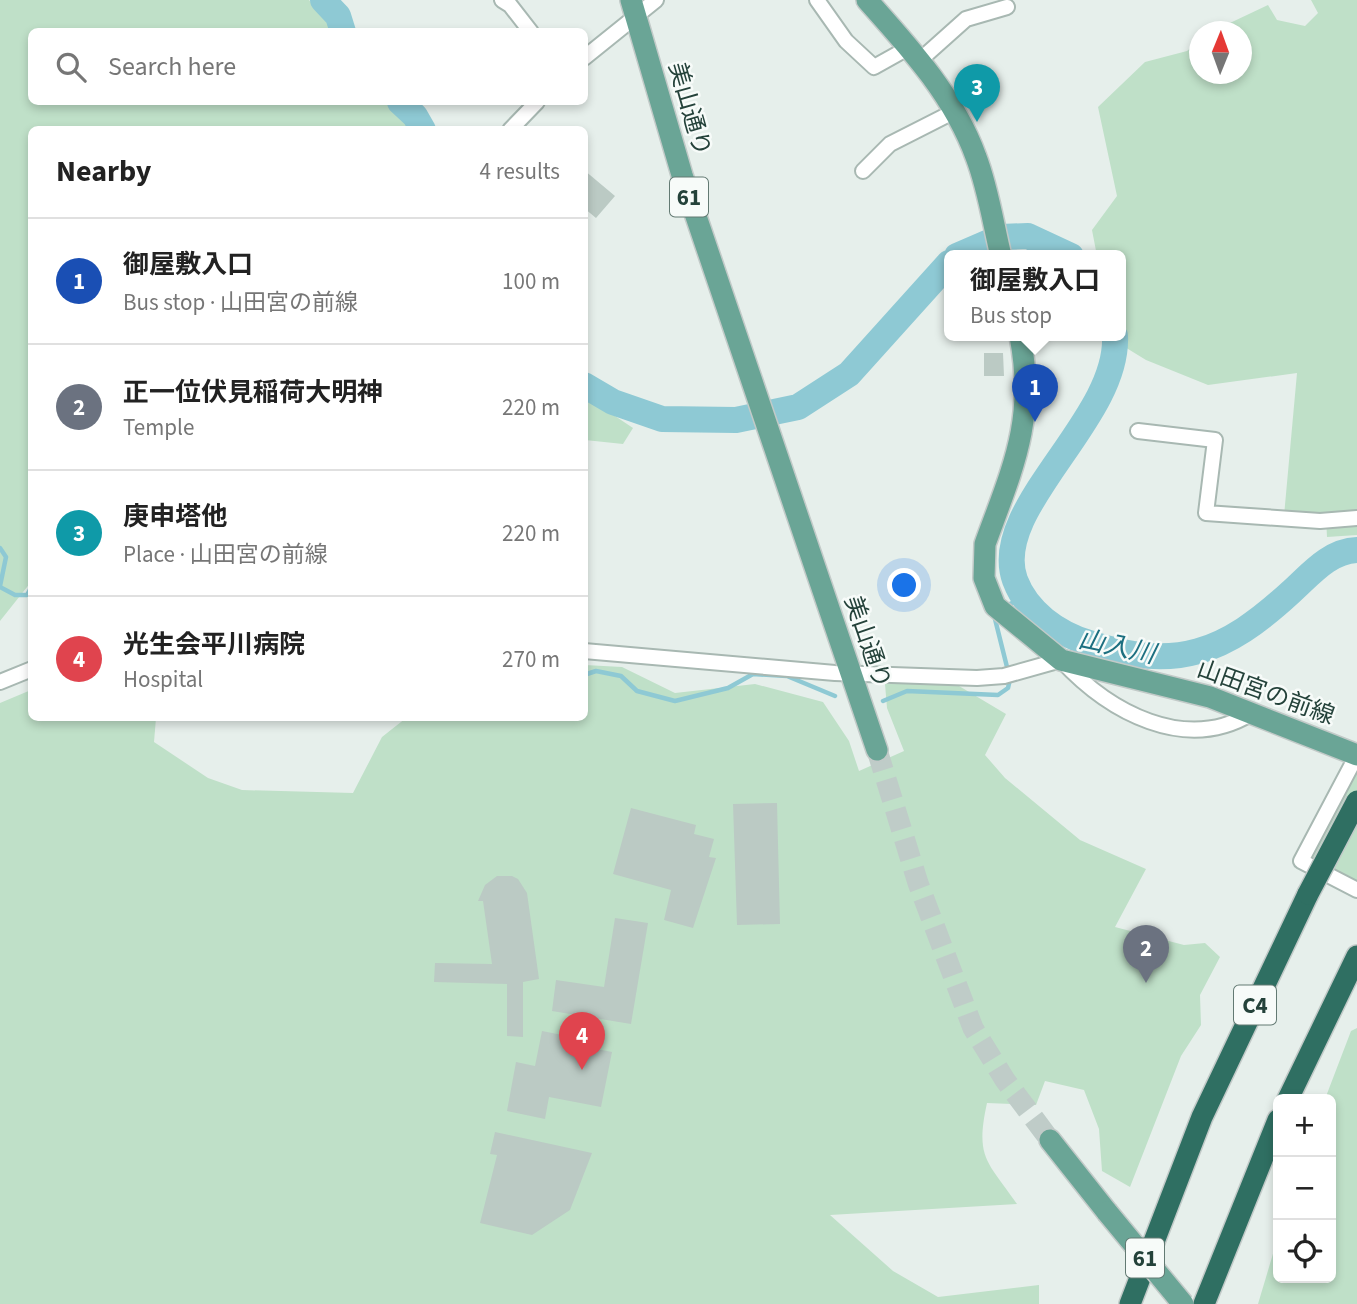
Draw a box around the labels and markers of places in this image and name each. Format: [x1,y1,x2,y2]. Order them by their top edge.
pin: 3 [954,64,1000,122]
pin: 1 [1012,364,1058,422]
pin: 2 [1123,925,1169,983]
pin: 4 [559,1012,605,1070]

